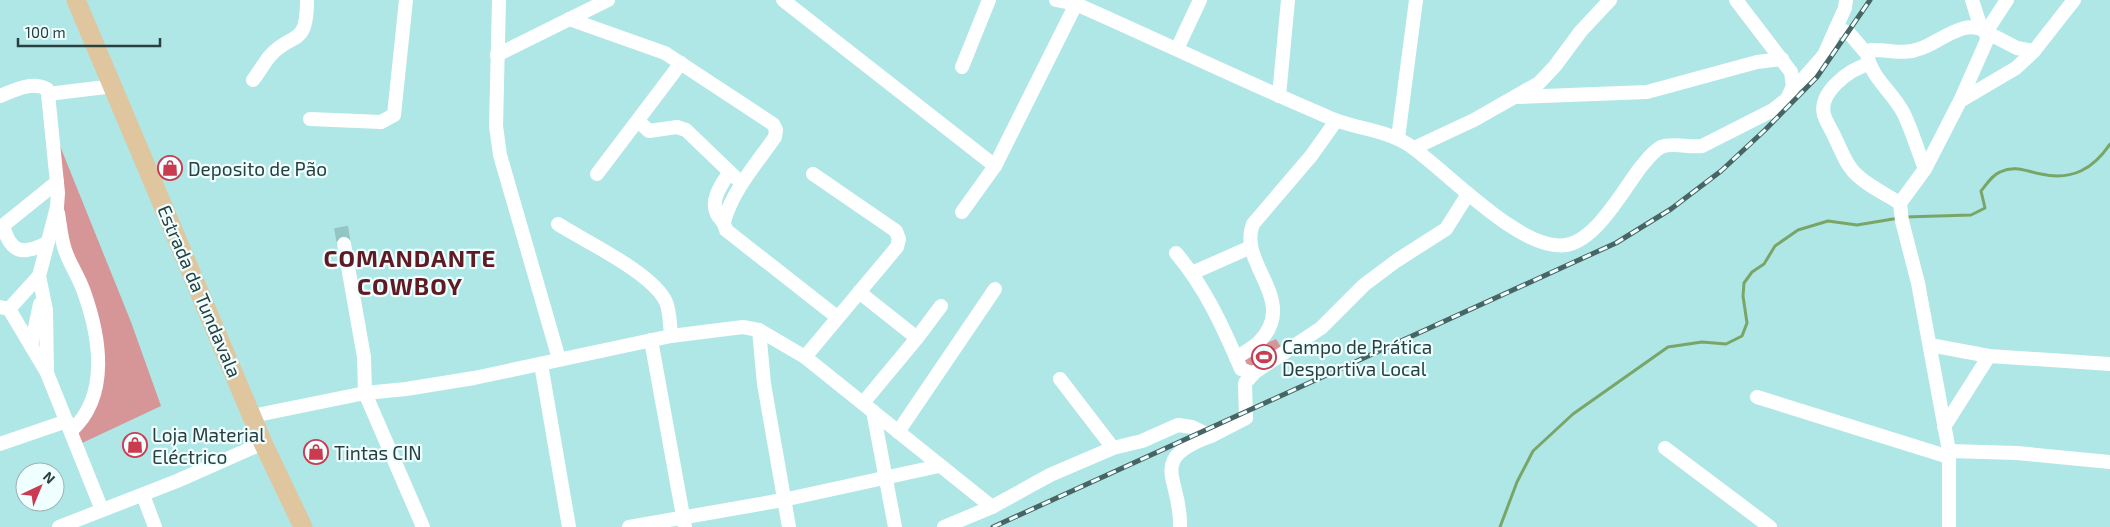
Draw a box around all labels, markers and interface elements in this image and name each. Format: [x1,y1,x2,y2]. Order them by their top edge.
scale bar [18,15,160,47]
text: 100 m [25,23,66,41]
shop icon: Deposito de Pão [157,155,183,181]
place label: Deposito de Pão [188,157,327,180]
street label: Estrada da Tundavala [153,201,247,381]
district label: COMANDANTE COWBOY [324,243,496,300]
place label: Campo de Prática Desportiva Local [1282,335,1432,380]
sports icon: Campo de Prática Desportiva Local [1251,344,1277,370]
place label: Loja Material Eléctrico [152,423,265,468]
shop icon: Loja Material Eléctrico [122,432,148,458]
shop icon: Tintas CIN [303,439,329,465]
place label: Tintas CIN [334,441,422,464]
north arrow [15,462,65,512]
text: N [40,468,59,487]

